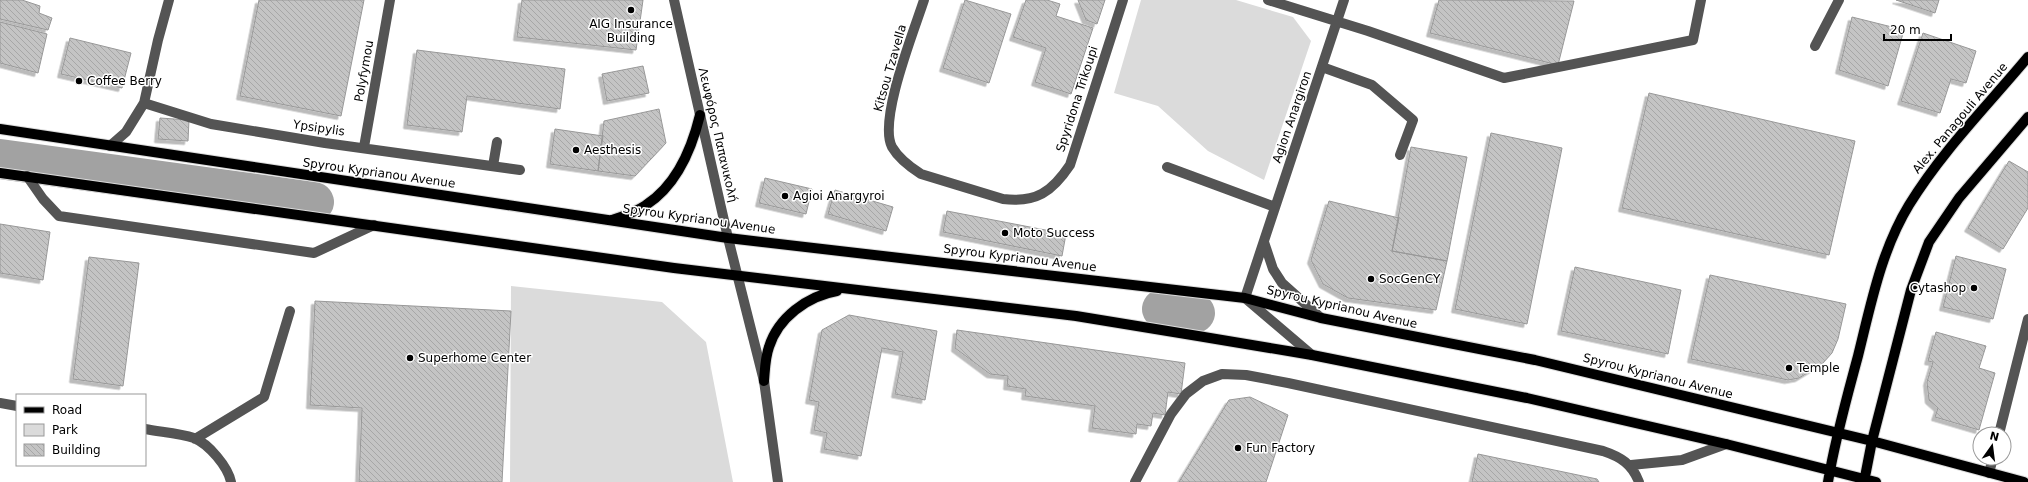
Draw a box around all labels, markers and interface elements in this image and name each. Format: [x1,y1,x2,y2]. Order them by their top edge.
marker: AIG Insurance Building [626,5,636,15]
scale bar [1884,16,1951,42]
place label: AIG Insurance Building [589,17,673,45]
street label: Kitsou Tzavella [871,23,909,113]
text: 20 m [1890,23,1921,37]
street label: Polyfymou [352,39,376,103]
street label: Spyridona Trikoupi [1053,44,1101,154]
street label: Alex. Panagouli Avenue [1910,60,2010,176]
street label: Λεωφόρος Παπανικολή [696,66,740,204]
street label: Agion Anargiron [1270,69,1314,165]
place label: Coffee Berry [87,74,162,88]
marker: Coffee Berry [74,76,84,86]
street label: Ypsipylis [291,117,346,139]
place label: Aesthesis [584,143,641,157]
marker: Aesthesis [571,145,581,155]
street label: Spyrou Kyprianou Avenue [302,155,456,191]
place label: Agioi Anargyroi [793,189,885,203]
marker: Agioi Anargyroi [780,191,790,201]
street label: Spyrou Kyprianou Avenue [622,201,776,237]
place label: Moto Success [1013,226,1095,240]
marker: Moto Success [1000,228,1010,238]
street label: Spyrou Kyprianou Avenue [943,242,1097,274]
place label: SocGenCY [1379,272,1441,286]
marker: SocGenCY [1366,274,1376,284]
place label: Cytashop [1910,281,1966,295]
street label: Spyrou Kyprianou Avenue [1265,283,1419,331]
marker: Cytashop [1969,283,1979,293]
place label: Superhome Center [418,351,531,365]
street label: Spyrou Kyprianou Avenue [1582,351,1734,401]
marker: Superhome Center [405,353,415,363]
place label: Temple [1796,361,1840,375]
marker: Temple [1784,363,1794,373]
legend [16,394,146,466]
text: Road [52,403,82,417]
text: Park [52,423,78,437]
north arrow [1972,426,2012,466]
text: N [1988,429,2000,444]
place label: Fun Factory [1246,441,1315,455]
text: Building [52,443,101,457]
marker: Fun Factory [1233,443,1243,453]

